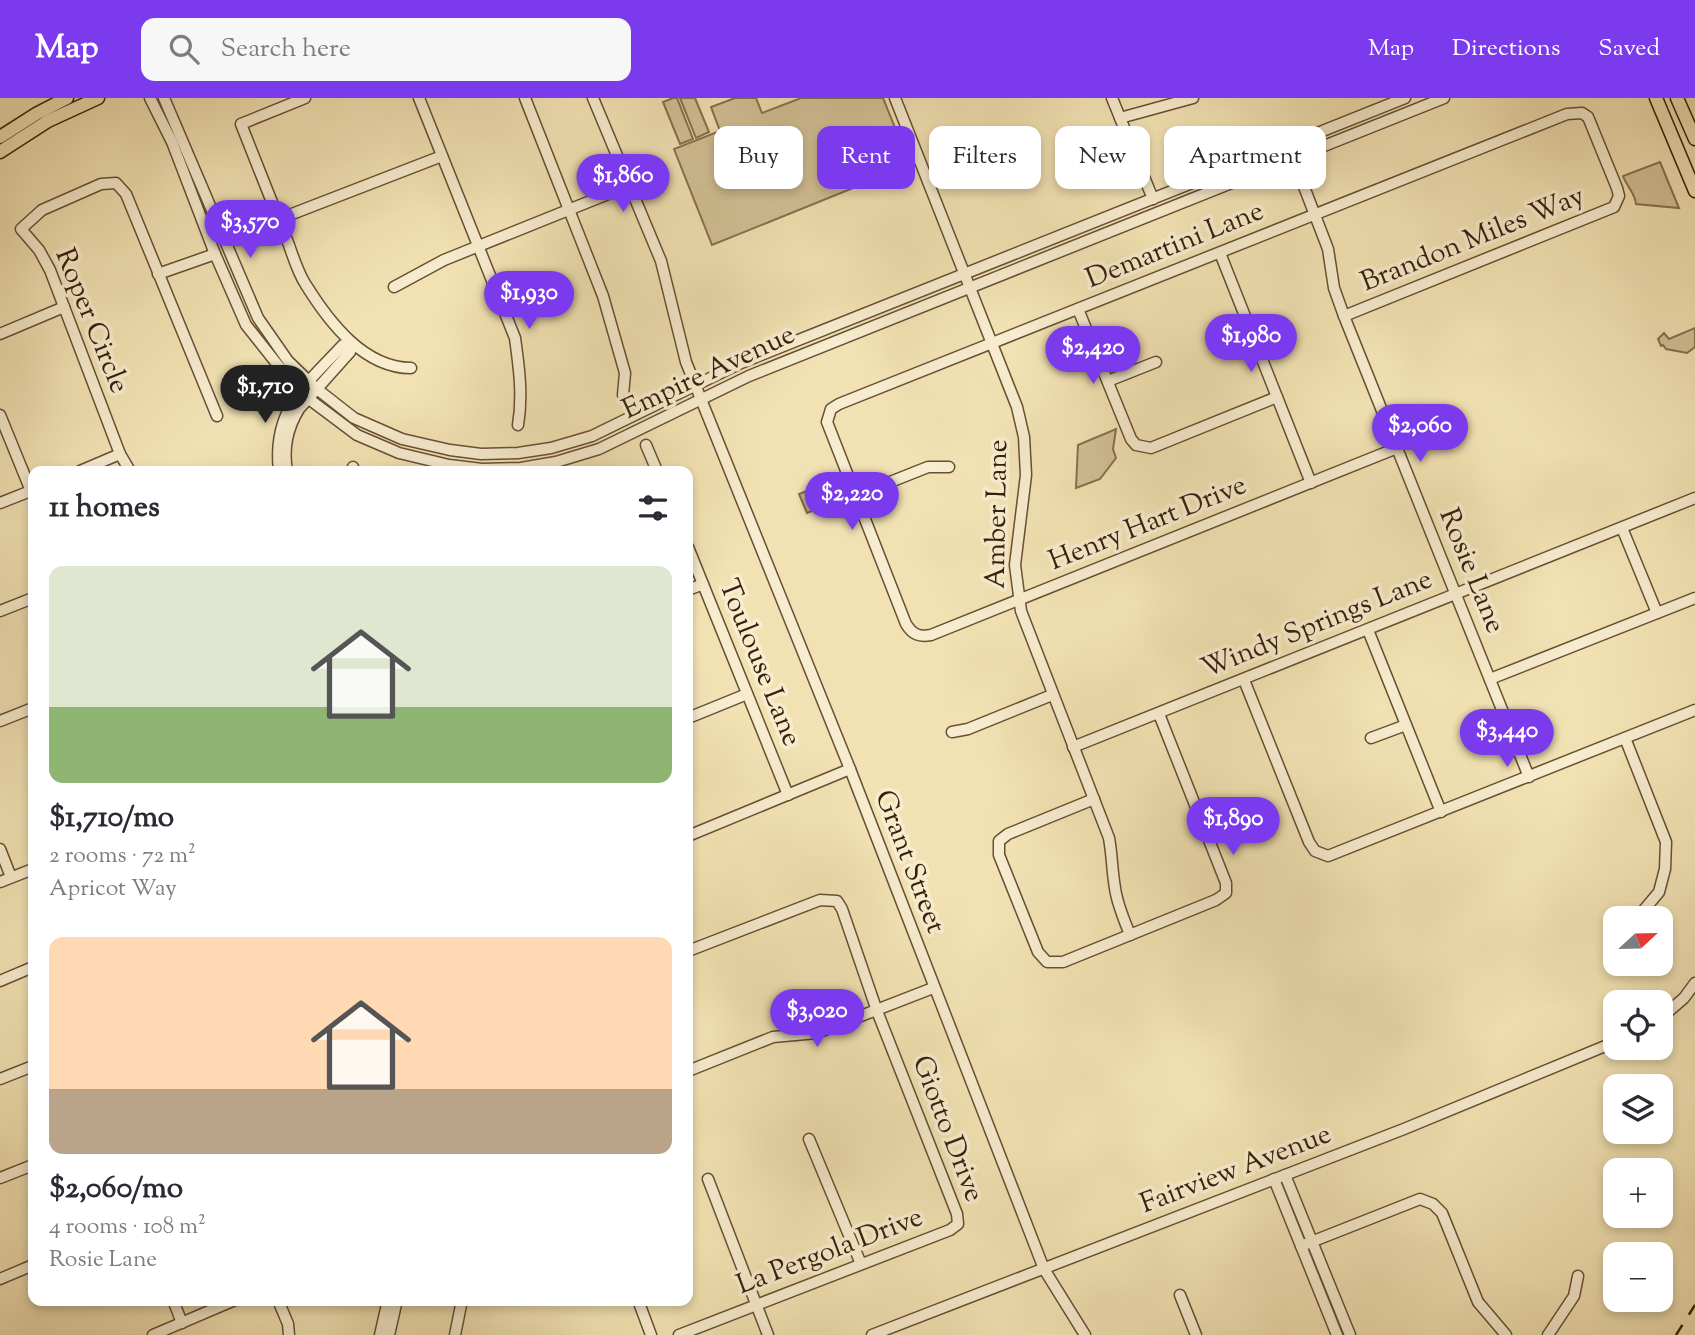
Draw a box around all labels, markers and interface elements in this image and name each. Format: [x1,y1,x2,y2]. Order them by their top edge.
search box [141,18,631,81]
text: Map [35,25,99,73]
icon: search [165,30,203,68]
text: Search here [221,31,351,68]
text: Map [1368,32,1414,66]
text: Directions [1452,32,1560,66]
text: Saved [1598,32,1660,66]
chip: Buy [714,126,803,189]
chip: Rent [817,126,915,189]
chip: Filters [929,126,1041,189]
chip: New [1055,126,1150,189]
chip: Apartment [1164,126,1326,189]
pin: $1,860 [566,155,680,214]
text: $1,860 [593,160,653,193]
street label: Brandon Miles Way [1355,177,1591,303]
street label: Demartini Lane [1080,192,1270,300]
pin: $3,570 [193,200,307,260]
text: $3,570 [221,206,279,239]
street label: Roper Circle [44,243,138,399]
pin: $1,930 [472,272,586,331]
text: $1,930 [500,277,558,310]
pin: $1,980 [1194,314,1308,374]
street label: Empire Avenue [616,316,802,430]
text: $1,980 [1221,320,1281,353]
pin: $2,420 [1036,327,1150,386]
text: $2,420 [1061,332,1125,365]
pin: $1,710 [208,366,322,425]
text: $1,710 [236,371,294,404]
pin: $2,060 [1363,404,1477,464]
text: $2,060 [1388,410,1452,443]
street label: Amber Lane [977,439,1019,589]
street label: Henry Hart Drive [1043,466,1253,582]
pin: $2,220 [795,472,909,532]
text: $2,220 [821,478,883,511]
text: 11 homes [49,487,160,530]
icon: filters [634,489,672,527]
street label: Rosie Lane [1428,503,1514,639]
street label: Windy Springs Lane [1196,560,1438,690]
street label: Toulouse Lane [707,574,811,752]
icon: home [298,611,424,737]
pin: $3,440 [1450,710,1564,769]
text: $3,440 [1476,715,1538,748]
street label: Grant Street [863,785,955,940]
text: $1,710/mo [49,797,174,840]
pin: $1,890 [1176,798,1290,857]
text: $1,890 [1203,803,1263,836]
text: 2 rooms · 72 m² [49,840,196,873]
text: Apricot Way [49,873,177,906]
north arrow [1603,906,1673,976]
map controls [1603,906,1673,1312]
icon: home [298,982,424,1108]
pin: $3,020 [760,990,874,1049]
button: locate [1603,990,1673,1060]
text: $3,020 [786,995,848,1028]
street label: Giotto Drive [901,1050,993,1208]
button: layers [1603,1074,1673,1144]
street label: Fairview Avenue [1135,1115,1337,1225]
button: + [1603,1158,1673,1228]
text: $2,060/mo [49,1168,183,1211]
street label: La Pergola Drive [731,1198,929,1306]
text: 4 rooms · 108 m² [49,1211,206,1244]
button: − [1603,1242,1673,1312]
text: Rosie Lane [49,1244,157,1277]

